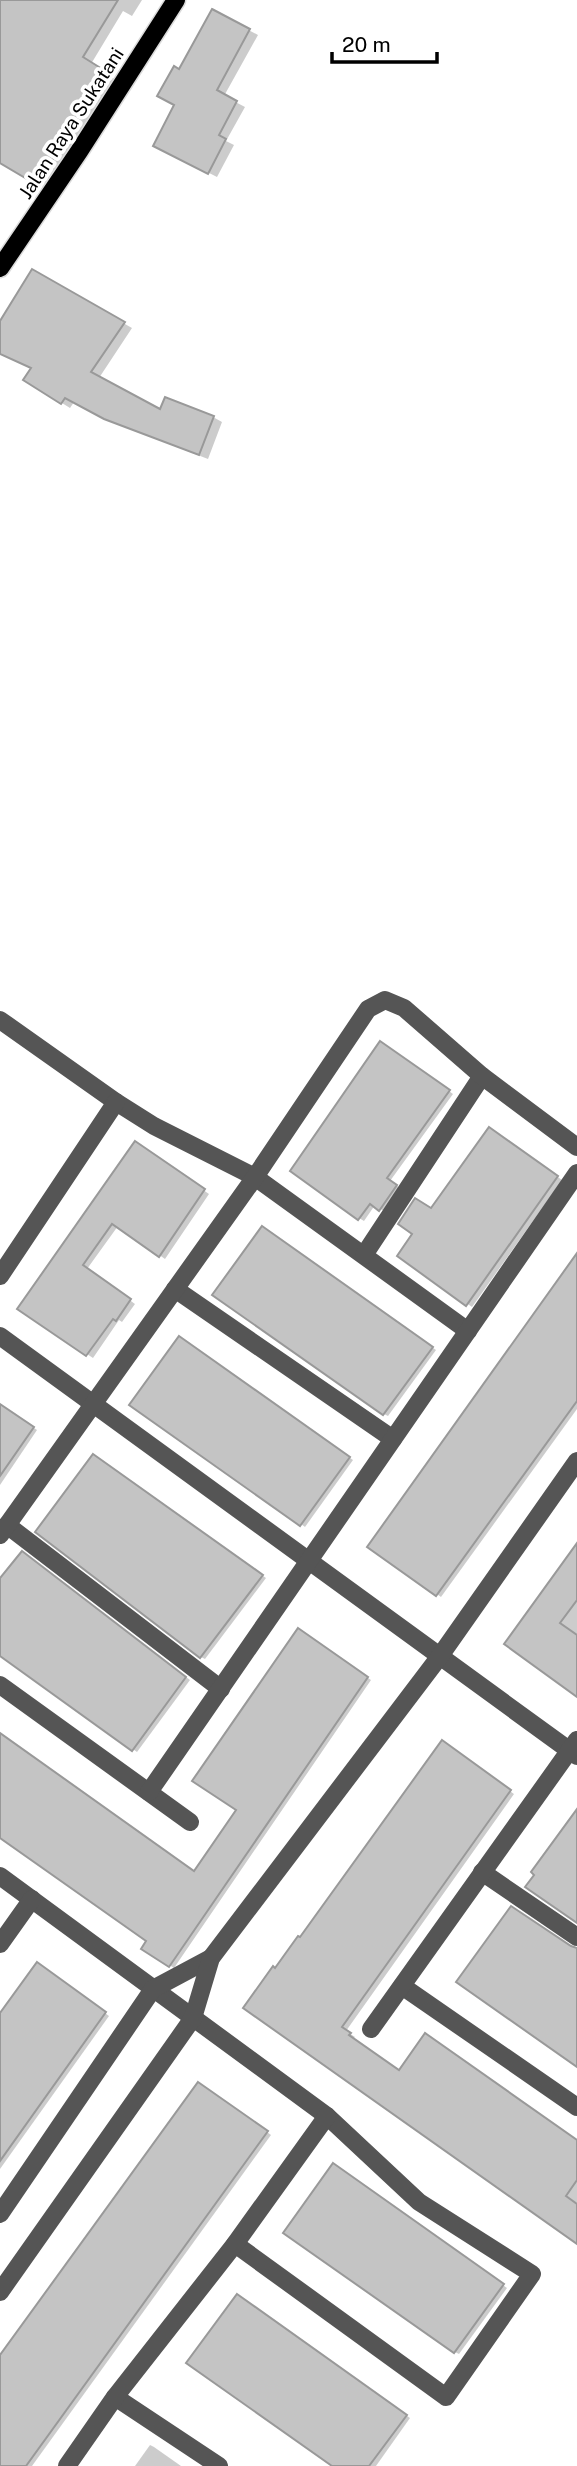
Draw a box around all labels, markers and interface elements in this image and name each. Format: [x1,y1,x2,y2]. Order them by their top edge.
scale bar [332,21,437,65]
text: 20 m [342,32,391,57]
street label: Jalan Raya Sukatani [14,43,128,203]

